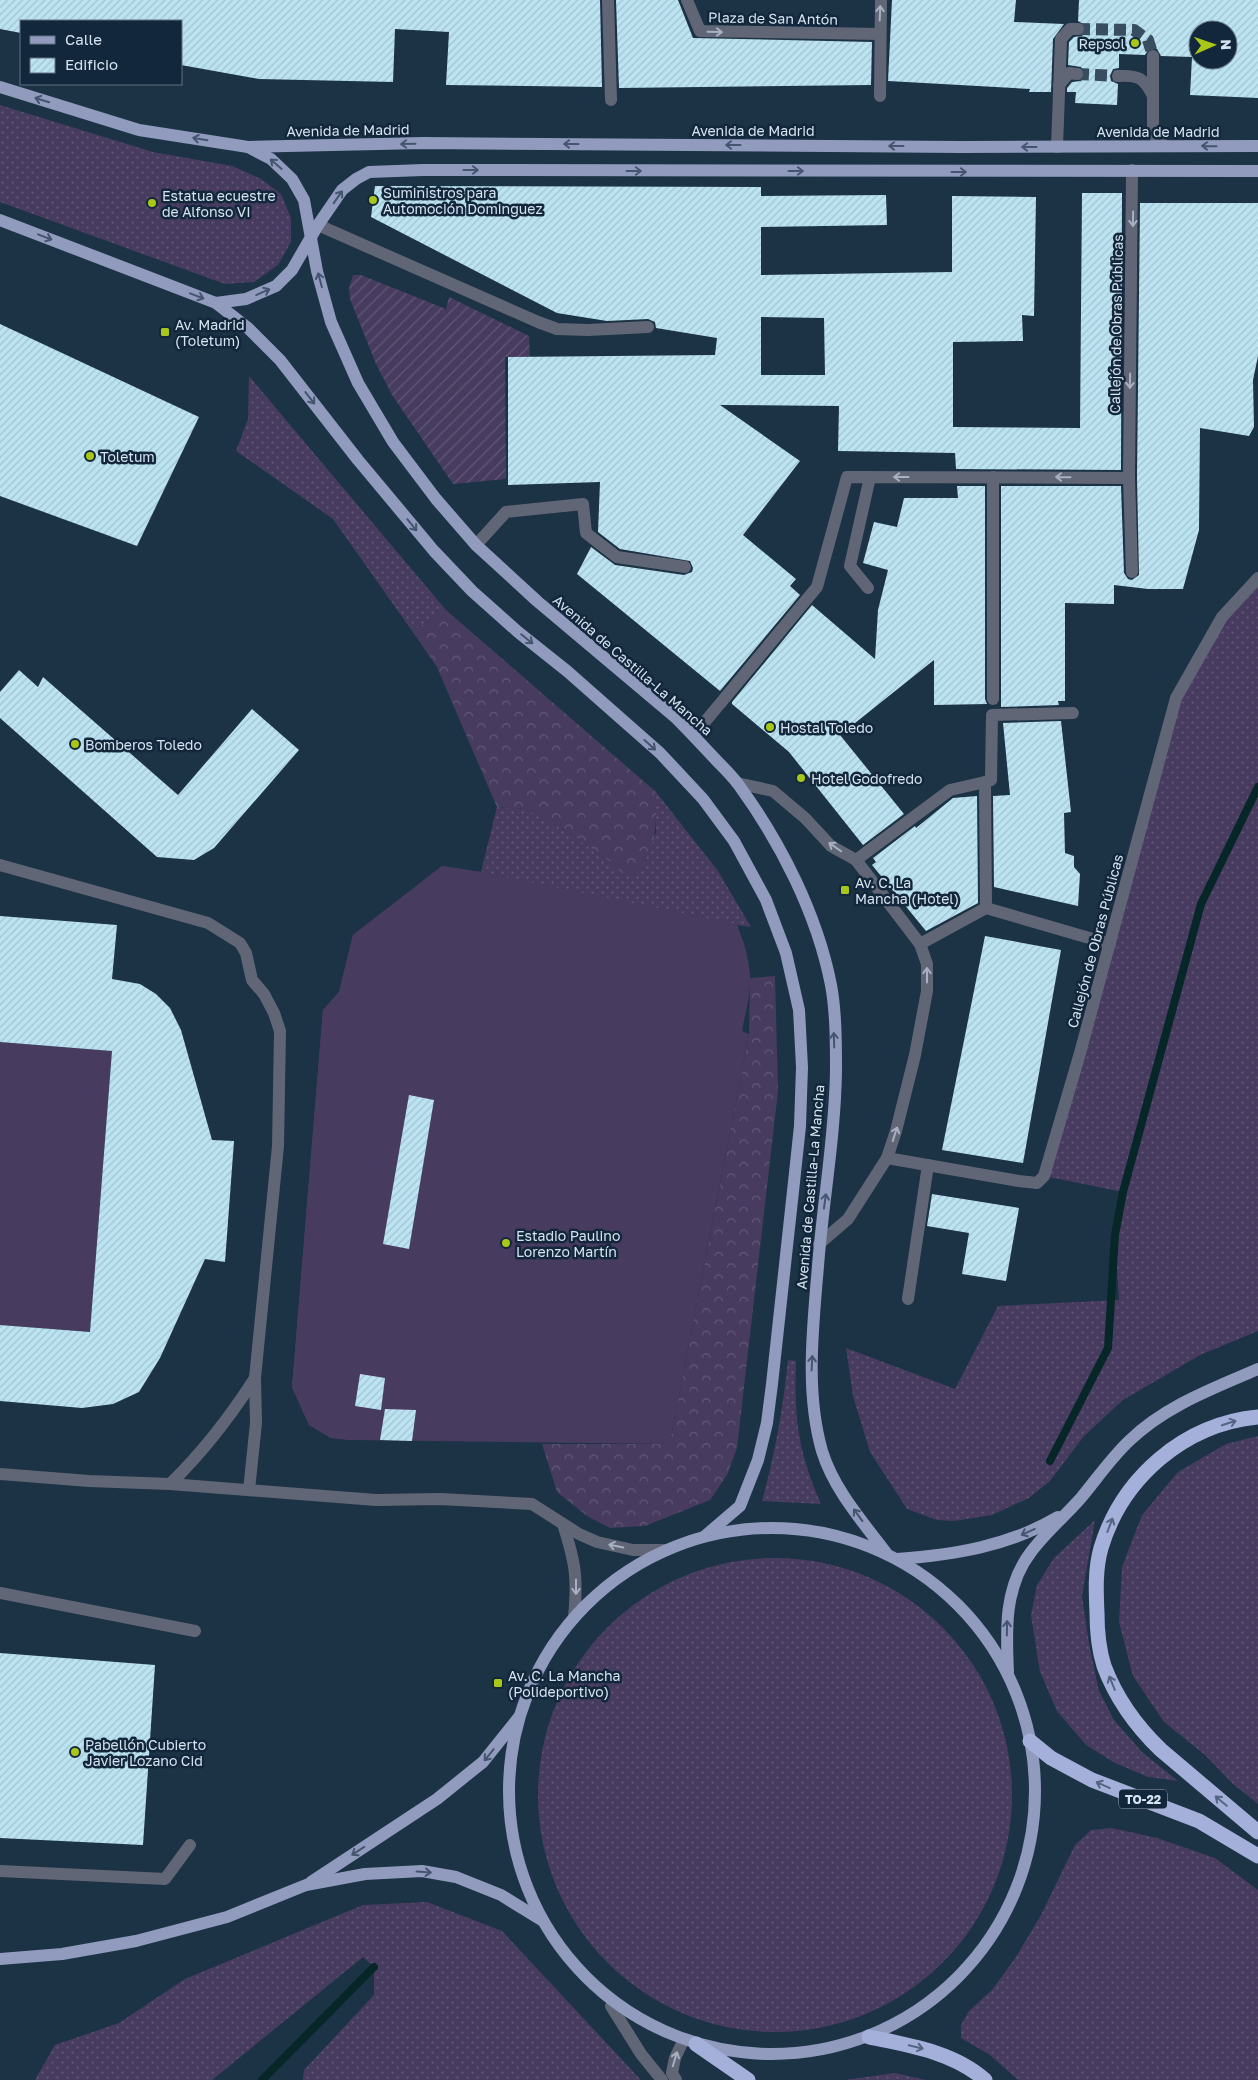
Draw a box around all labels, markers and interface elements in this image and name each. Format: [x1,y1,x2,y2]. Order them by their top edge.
one-way arrow [875,5,885,22]
street label: Plaza de San Antón [708,8,838,28]
legend [20,20,182,85]
north arrow [1188,20,1238,70]
one-way arrow [706,27,722,37]
text: Calle [65,30,102,48]
place label: Repsol [1079,35,1125,52]
marker: Repsol [1129,37,1141,49]
text: N [1218,39,1235,50]
text: Edificio [65,55,118,73]
one-way arrow [35,95,51,105]
street label: Avenida de Madrid [286,120,410,140]
street label: Avenida de Madrid [691,122,815,139]
street label: Avenida de Madrid [1096,123,1220,140]
one-way arrow [192,134,208,144]
one-way arrow [400,139,416,148]
one-way arrow [563,139,579,149]
one-way arrow [725,140,742,150]
one-way arrow [1202,141,1218,150]
one-way arrow [888,142,904,151]
one-way arrow [1022,142,1038,152]
one-way arrow [269,158,282,170]
one-way arrow [463,165,479,175]
one-way arrow [626,166,642,176]
one-way arrow [788,166,804,176]
one-way arrow [950,167,967,177]
place label: Suministros para Automoción Dominguez [383,184,543,217]
place label: Estatua ecuestre de Alfonso VI [162,187,276,220]
one-way arrow [333,190,343,204]
marker: Suministros para Automoción Dominguez [367,194,379,206]
marker: Estatua ecuestre de Alfonso VI [146,197,158,209]
one-way arrow [1128,210,1138,227]
one-way arrow [37,233,53,242]
street label: Callejón de Obras Públicas [1106,234,1126,414]
one-way arrow [314,272,324,288]
one-way arrow [255,286,270,296]
one-way arrow [189,292,204,301]
place label: Av. Madrid (Toletum) [175,316,245,349]
marker: Av. Madrid (Toletum) [159,326,171,338]
one-way arrow [1125,373,1135,389]
one-way arrow [305,391,316,404]
place label: Toletum [100,448,155,465]
marker: Toletum [84,450,96,462]
one-way arrow [893,472,909,482]
one-way arrow [1055,473,1071,482]
one-way arrow [407,518,418,531]
street label: Avenida de Castilla-La Mancha [550,591,716,739]
one-way arrow [520,634,534,644]
place label: Hostal Toledo [780,719,873,736]
marker: Hostal Toledo [764,721,776,733]
place label: Bomberos Toledo [85,736,202,753]
marker: Bomberos Toledo [69,738,81,750]
one-way arrow [644,739,657,751]
place label: Hotel Godofredo [811,770,922,787]
marker: Hotel Godofredo [795,772,807,784]
one-way arrow [828,842,842,852]
street label: Callejón de Obras Públicas [1064,852,1126,1030]
place label: Av. C. La Mancha (Hotel) [855,874,959,907]
marker: Av. C. La Mancha (Hotel) [839,884,851,896]
one-way arrow [922,967,932,983]
one-way arrow [830,1032,839,1048]
street label: Avenida de Castilla-La Mancha [793,1084,827,1290]
one-way arrow [891,1126,900,1142]
one-way arrow [820,1194,830,1210]
place label: Estadio Paulino Lorenzo Martín [516,1227,620,1260]
marker: Estadio Paulino Lorenzo Martín [500,1237,512,1249]
one-way arrow [807,1356,816,1372]
one-way arrow [1221,1417,1237,1427]
one-way arrow [853,1508,863,1522]
one-way arrow [1106,1518,1116,1533]
one-way arrow [1021,1528,1036,1538]
one-way arrow [608,1541,624,1550]
one-way arrow [571,1579,581,1595]
one-way arrow [1002,1620,1011,1636]
place label: Av. C. La Mancha (Polideportivo) [508,1667,620,1700]
one-way arrow [1106,1676,1116,1691]
marker: Av. C. La Mancha (Polideportivo) [492,1677,504,1689]
place label: Pabellón Cubierto Javier Lozano Cid [85,1736,206,1769]
marker: Pabellón Cubierto Javier Lozano Cid [69,1746,81,1758]
one-way arrow [483,1748,494,1761]
one-way arrow [1096,1779,1111,1789]
road number: TO-22 [1119,1790,1167,1808]
one-way arrow [1214,1795,1227,1807]
one-way arrow [351,1845,365,1856]
one-way arrow [415,1868,431,1877]
one-way arrow [908,2043,924,2052]
one-way arrow [671,2052,681,2068]

